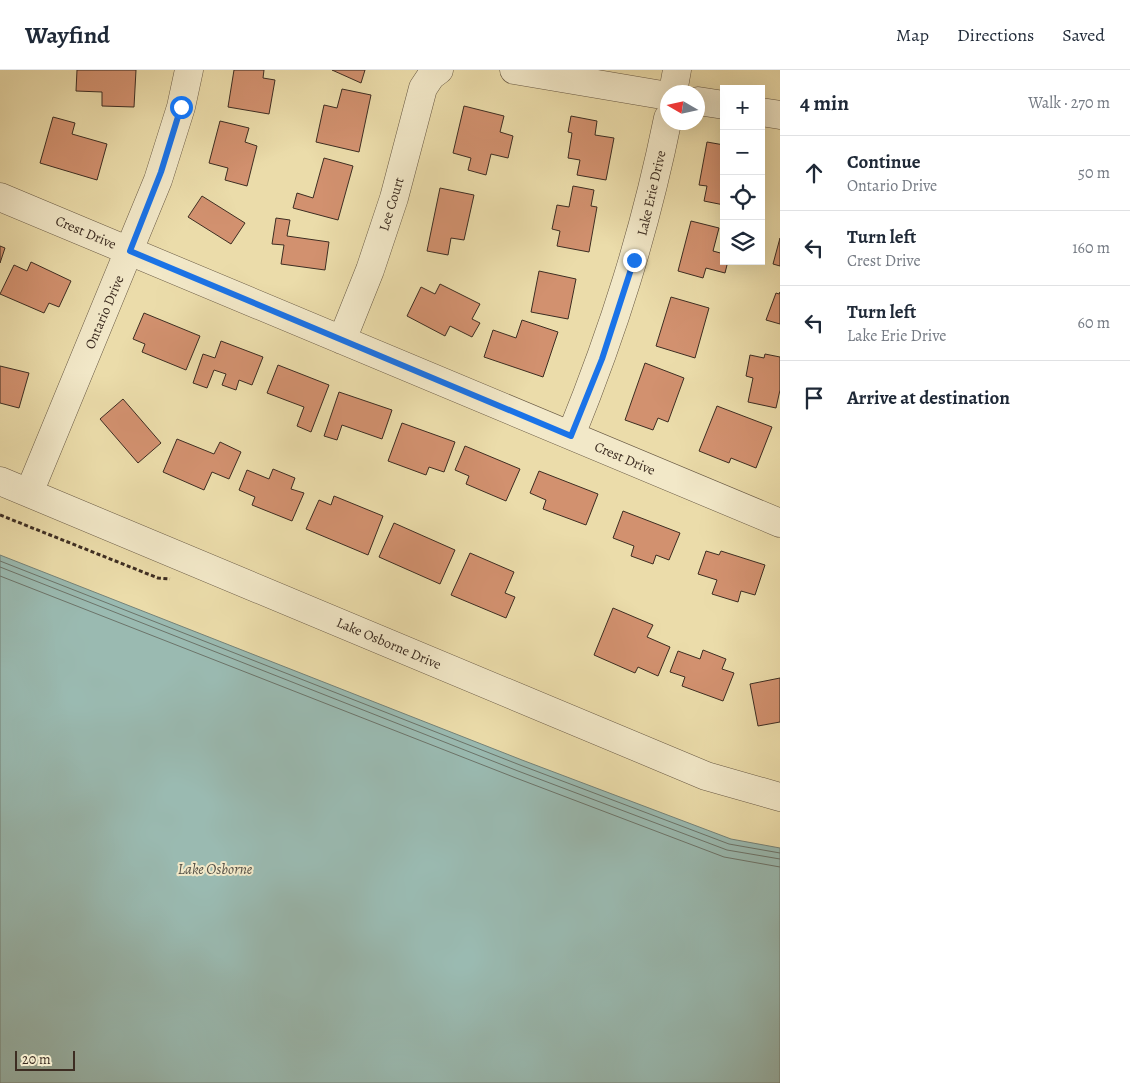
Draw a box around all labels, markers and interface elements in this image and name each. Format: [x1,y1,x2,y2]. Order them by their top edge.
text: Wayfind [25,19,110,51]
text: Map [896,23,929,47]
text: Directions [957,23,1034,47]
text: Saved [1062,23,1105,47]
north arrow [660,85,705,130]
map controls [720,85,765,265]
button: + [720,85,765,130]
text: 4 min [800,89,849,117]
text: Walk · 270 m [1028,92,1110,114]
route start [170,96,193,119]
button: − [720,130,765,175]
street label: Lake Erie Drive [632,149,671,238]
text: Continue [847,149,921,175]
icon: ahead [800,159,828,187]
text: 50 m [1078,162,1110,184]
street label: Lee Court [374,175,409,233]
button: locate [720,175,765,220]
text: Ontario Drive [847,175,937,197]
street label: Crest Drive [52,211,119,254]
button: layers [720,220,765,265]
text: Turn left [847,224,916,250]
icon: left [800,234,828,262]
text: 160 m [1072,237,1110,259]
route end [623,249,646,272]
text: Crest Drive [847,250,921,272]
street label: Ontario Drive [80,272,129,352]
text: Turn left [847,299,916,325]
icon: left [800,309,828,337]
text: 60 m [1078,312,1110,334]
text: Lake Erie Drive [847,325,946,347]
icon: arrive [800,384,828,412]
text: Arrive at destination [847,385,1010,411]
street label: Crest Drive [591,437,658,480]
street label: Lake Osborne Drive [333,613,444,674]
water label: Lake Osborne [178,859,253,879]
scale bar [15,1048,75,1071]
text: 20 m [22,1050,51,1069]

